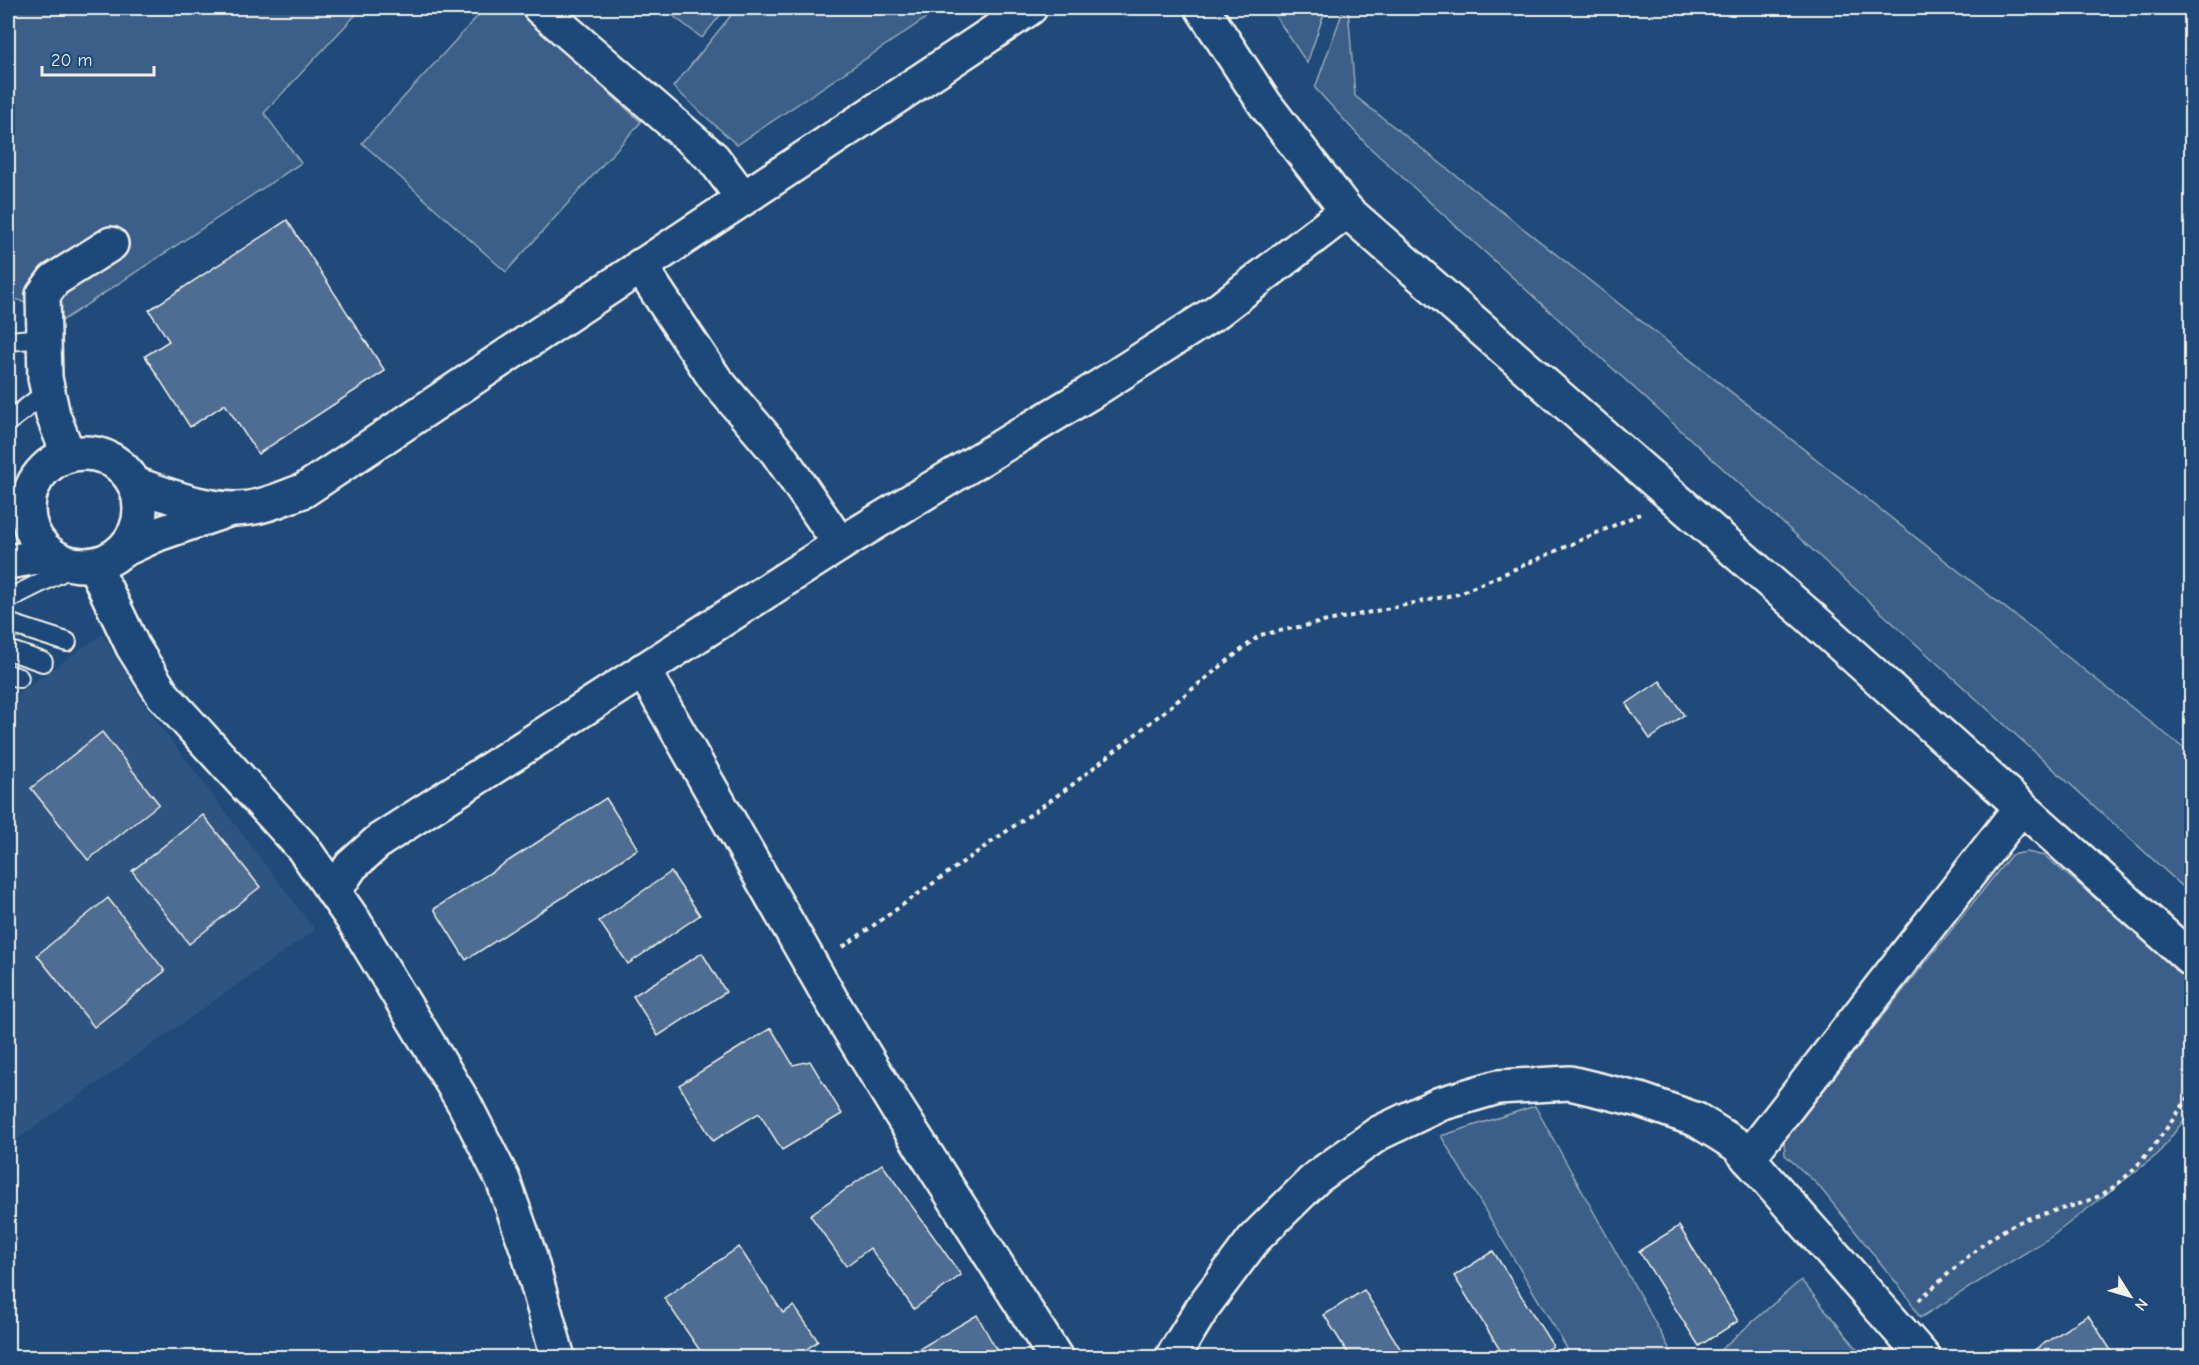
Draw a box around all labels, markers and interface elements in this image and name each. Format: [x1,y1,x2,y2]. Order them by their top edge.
scale bar [42,39,154,77]
text: 20 m [51,50,92,71]
north arrow [2100,1266,2160,1326]
text: N [2131,1295,2152,1314]

